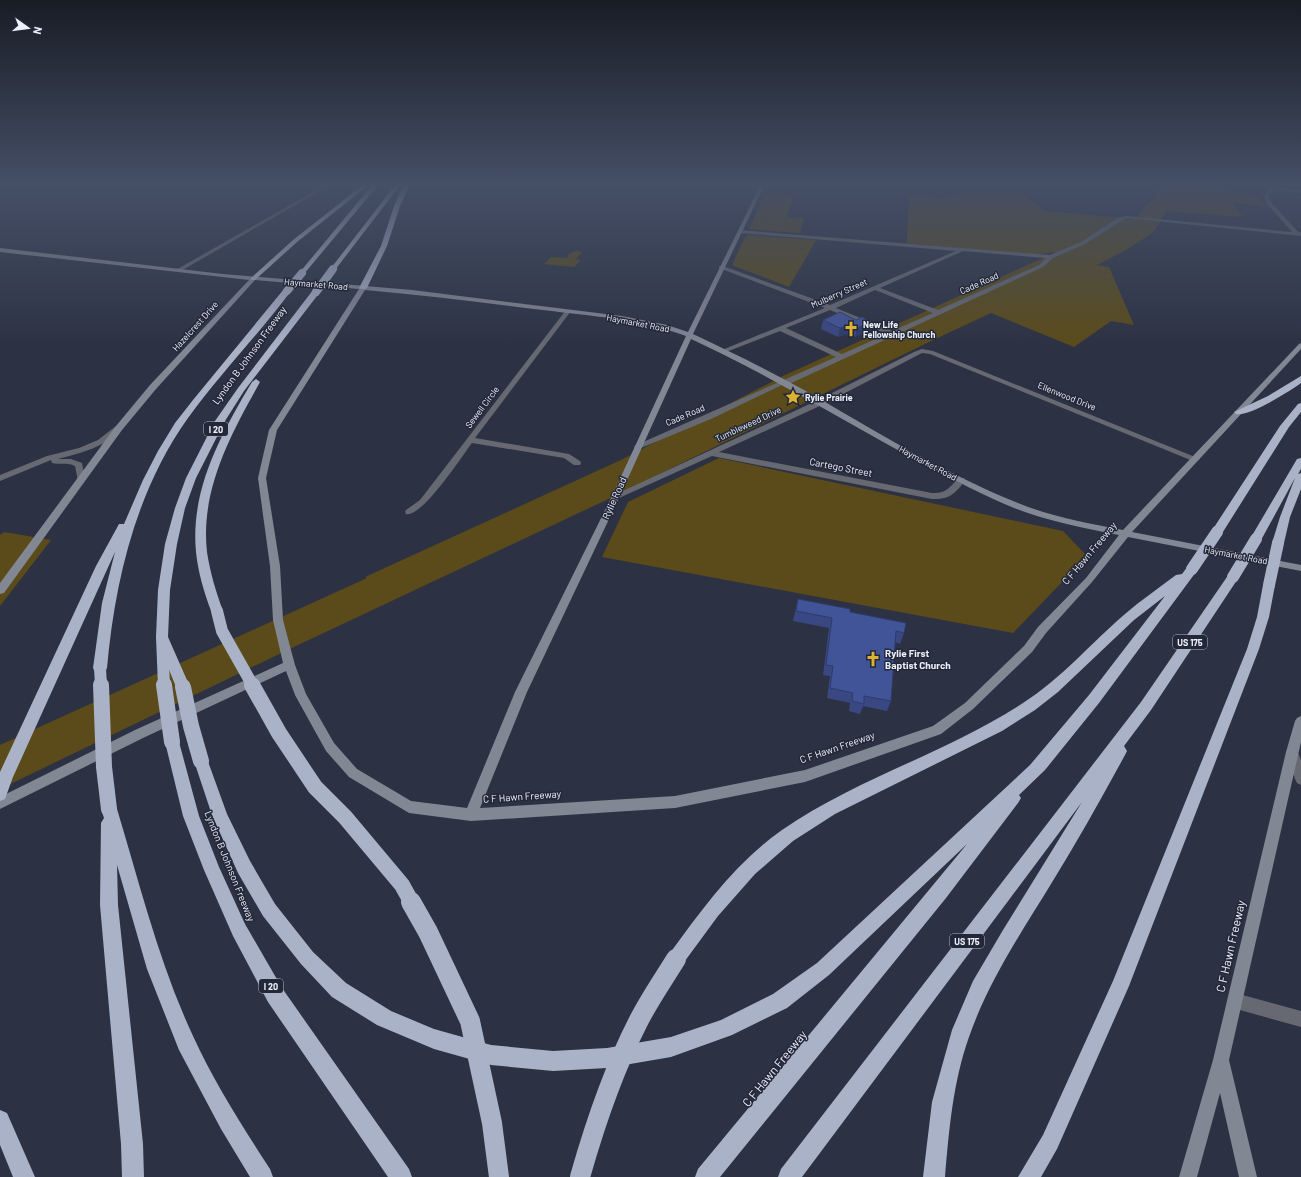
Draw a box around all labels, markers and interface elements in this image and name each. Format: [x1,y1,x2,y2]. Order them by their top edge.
north arrow [8,8,48,48]
text: N [31,25,45,36]
street label: Cade Road [958,270,1000,296]
street label: Haymarket Road [284,276,348,292]
street label: Mulberry Street [809,276,869,310]
street label: Hazelcrest Drive [170,299,220,353]
street label: Lyndon B Johnson Freeway [209,303,289,406]
street label: Haymarket Road [606,311,671,335]
place label: New Life Fellowship Church [863,319,935,340]
church icon: New Life Fellowship Church [842,320,860,338]
street label: Ellenwood Drive [1036,379,1098,413]
street label: Sewell Circle [463,384,501,430]
place icon: Rylie Prairie [784,388,802,406]
place label: Rylie Prairie [805,392,853,403]
street label: Cade Road [664,402,706,428]
street label: Tumbleweed Drive [713,404,783,444]
road number: I 20 [204,422,228,436]
street label: Haymarket Road [897,443,959,483]
street label: Cartego Street [809,455,874,479]
street label: Rylie Road [599,475,629,521]
street label: C F Hawn Freeway [1059,519,1119,587]
street label: Haymarket Road [1204,543,1269,567]
road number: US 175 [1173,635,1207,649]
place label: Rylie First Baptist Church [885,647,951,671]
church icon: Rylie First Baptist Church [864,650,882,668]
street label: C F Hawn Freeway [798,728,876,765]
street label: C F Hawn Freeway [482,787,562,805]
street label: Lyndon B Johnson Freeway [202,809,258,923]
street label: C F Hawn Freeway [1213,898,1248,993]
road number: US 175 [950,934,984,948]
road number: I 20 [259,979,283,993]
street label: C F Hawn Freeway [739,1027,809,1109]

